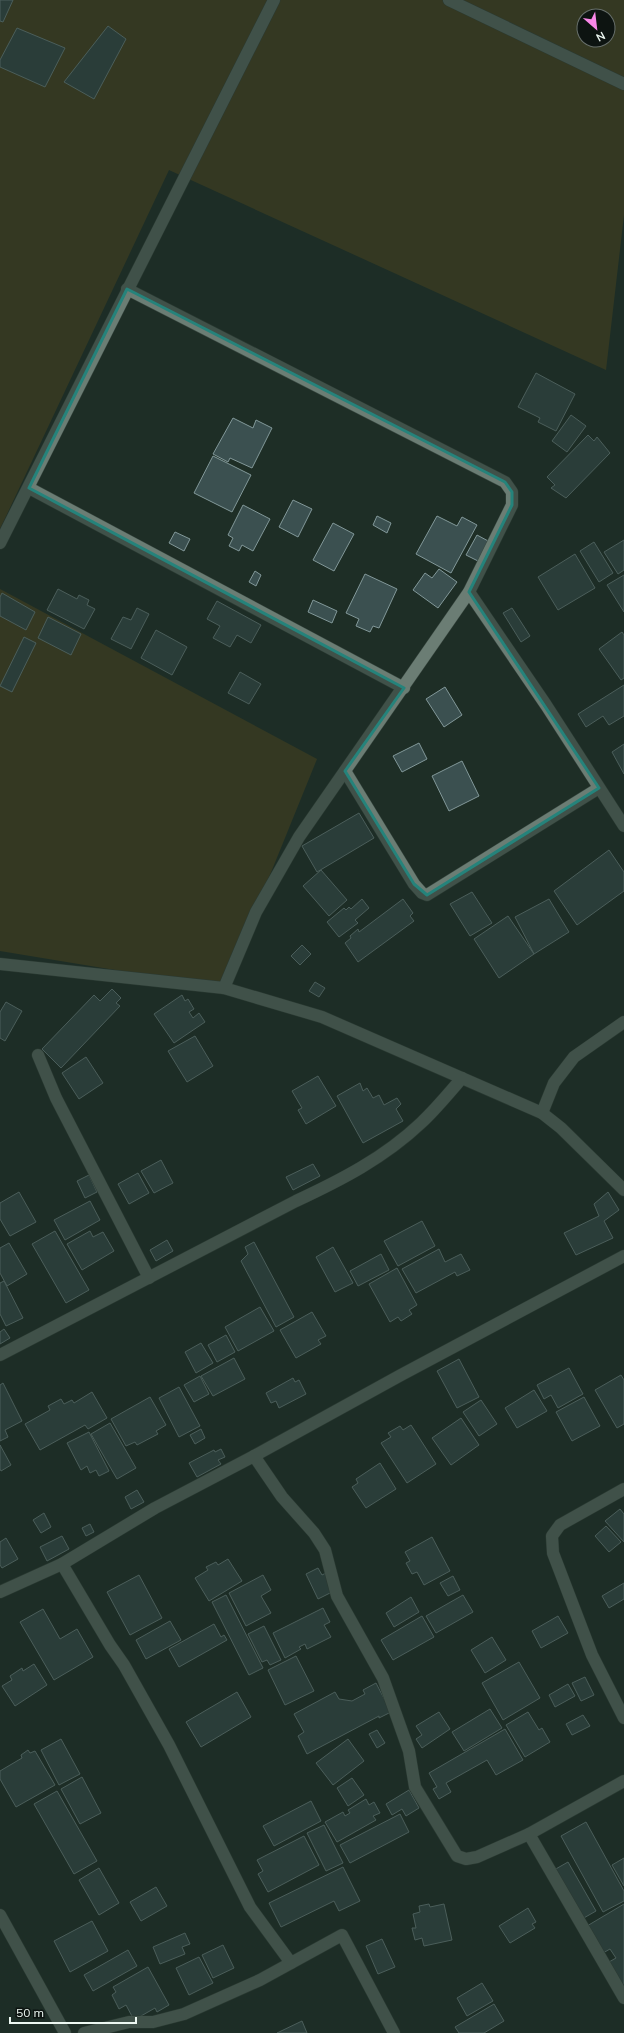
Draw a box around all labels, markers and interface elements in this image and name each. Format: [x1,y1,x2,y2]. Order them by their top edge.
north arrow [576,8,616,48]
text: N [594,29,608,45]
scale bar [10,1999,136,2025]
text: 50 m [16,2005,44,2020]

